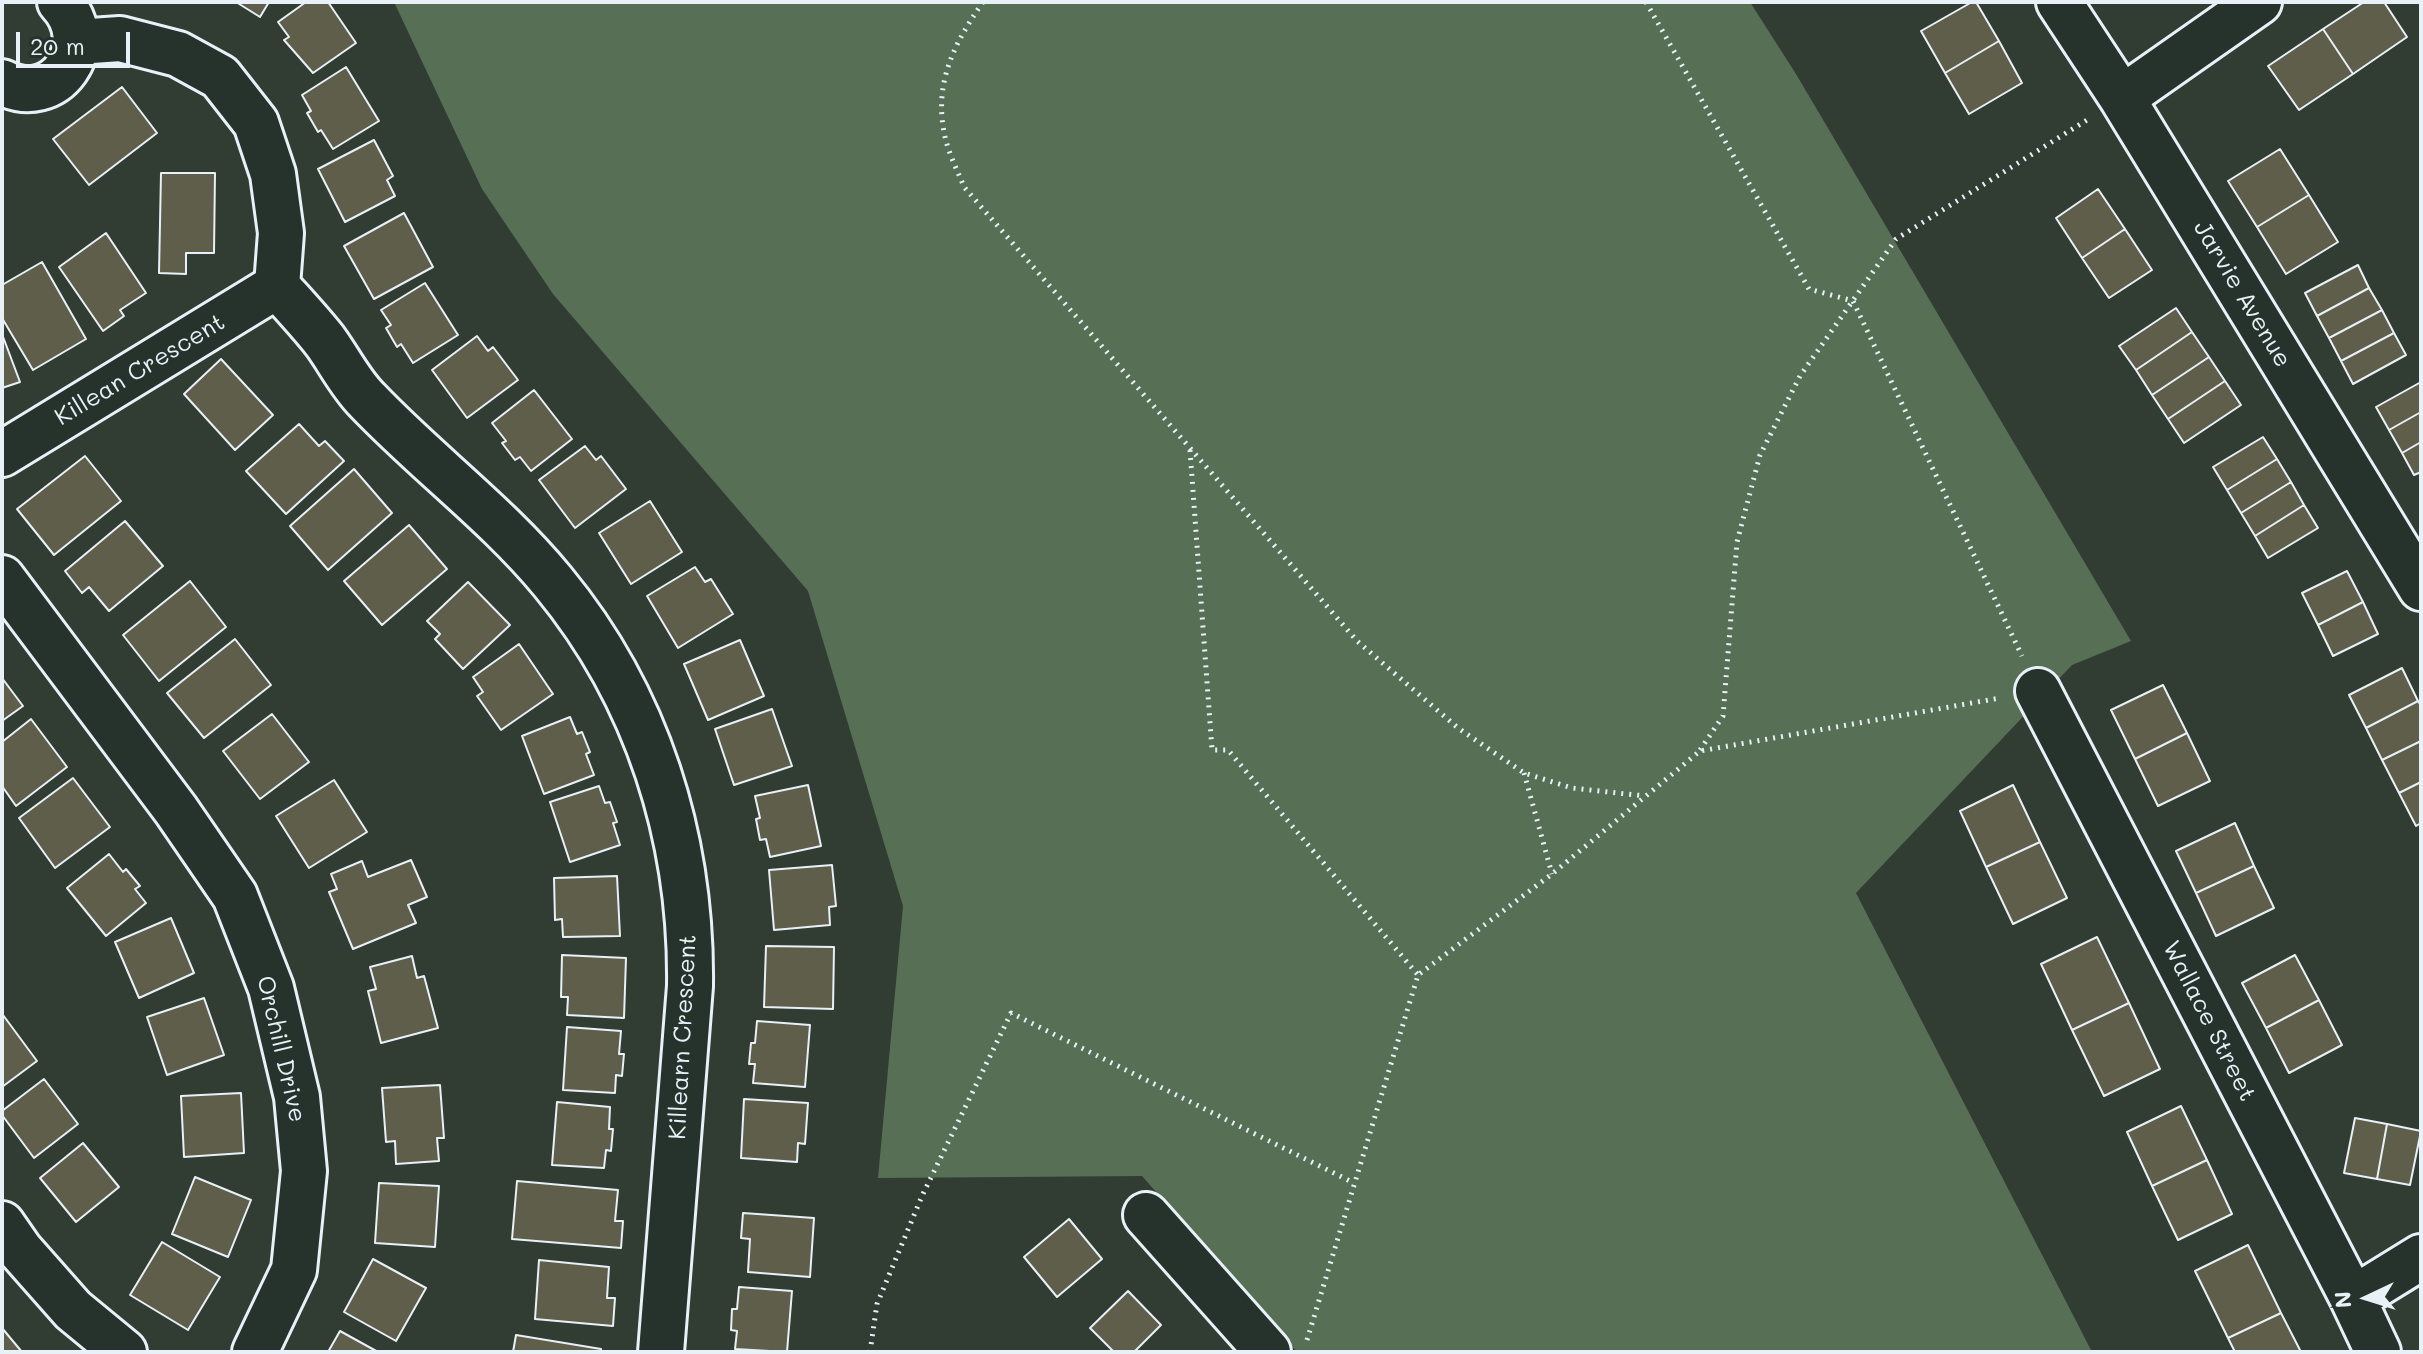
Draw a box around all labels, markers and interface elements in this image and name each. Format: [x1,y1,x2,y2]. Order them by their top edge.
scale bar [20,16,134,66]
text: 20 m [30,30,85,61]
street label: Jarvie Avenue [2187,216,2297,372]
street label: Killean Crescent [50,308,230,432]
street label: Killearn Crescent [663,934,703,1140]
street label: Wallace Street [2156,936,2262,1106]
street label: Orchill Drive [250,973,312,1125]
north arrow [2327,1258,2407,1338]
text: N [2328,1290,2358,1309]

